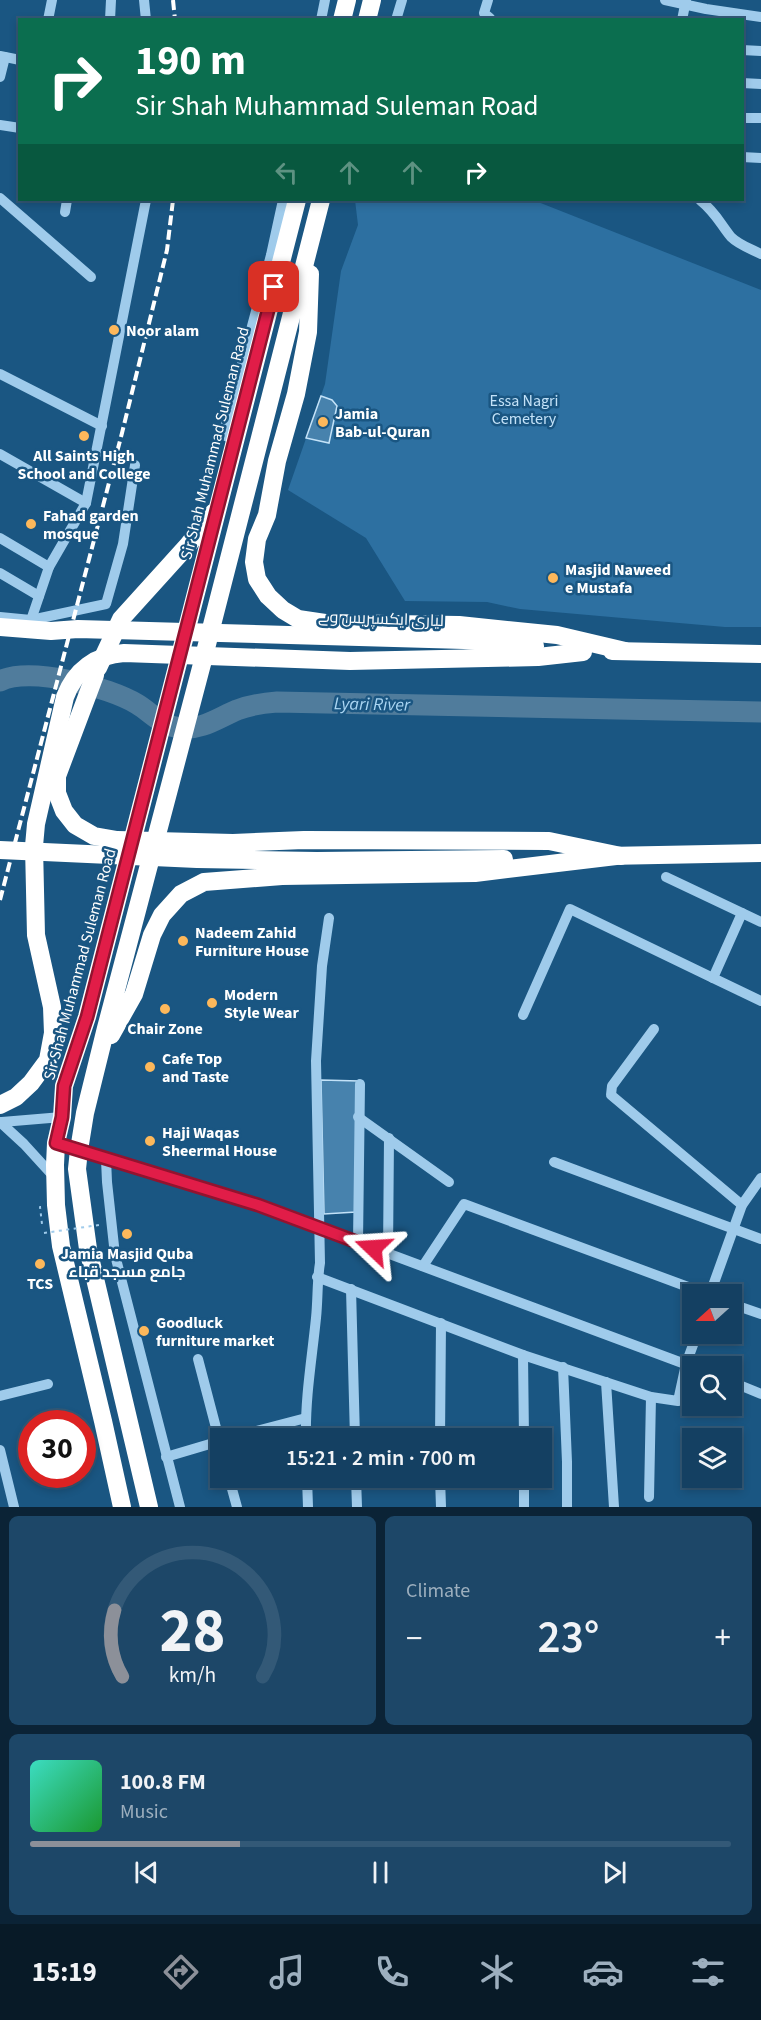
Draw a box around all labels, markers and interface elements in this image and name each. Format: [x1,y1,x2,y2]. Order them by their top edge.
text: 190 m [135,31,246,91]
icon: right [36,42,114,120]
text: Sir Shah Muhammad Suleman Road [135,87,539,126]
icon: left [270,156,303,189]
icon: ahead [333,156,366,189]
icon: ahead [396,156,429,189]
icon: right [459,156,492,189]
pin [248,261,299,312]
icon: arrive [257,270,290,303]
place label: Noor alam [126,320,199,342]
marker: Noor alam [107,323,121,337]
street label: Sir Shah Muhammad Suleman Raod [175,324,255,562]
park label: Essa Nagri Cemetery [489,390,559,430]
place label: Jamia Bab-ul-Quran [335,403,430,443]
marker: Jamia Bab-ul-Quran [316,415,330,429]
marker: All Saints High School and College [77,429,91,443]
place label: All Saints High School and College [17,445,151,485]
place label: Fahad garden mosque [43,505,139,545]
marker: Fahad garden mosque [24,517,38,531]
place label: Masjid Naweed e Mustafa [565,559,671,599]
marker: Masjid Naweed e Mustafa [546,571,560,585]
street label: لیاری ایکسپریس وے [318,606,444,632]
water label: Lyari River [334,691,411,718]
street label: Sir Shah Muhammad Suleman Road [38,846,122,1083]
place label: Nadeem Zahid Furniture House [195,922,309,962]
marker: Nadeem Zahid Furniture House [176,934,190,948]
place label: Modern Style Wear [224,984,300,1024]
marker: Modern Style Wear [205,996,219,1010]
marker: Chair Zone [158,1002,172,1016]
place label: Chair Zone [127,1018,203,1040]
place label: Cafe Top and Taste [162,1048,229,1088]
marker: Cafe Top and Taste [143,1060,157,1074]
place label: Haji Waqas Sheermal House [162,1122,277,1162]
marker: Haji Waqas Sheermal House [143,1134,157,1148]
position arrow [341,1216,405,1280]
marker: Jamia Masjid Quba جامع مسجد قباء [120,1227,134,1241]
place label: Jamia Masjid Quba جامع مسجد قباء [61,1243,193,1283]
marker: TCS [33,1257,47,1271]
place label: TCS [27,1273,53,1295]
north arrow [682,1284,742,1344]
map controls [682,1284,742,1488]
place label: Goodluck furniture market [156,1312,274,1352]
marker: Goodluck furniture market [137,1324,151,1338]
button: search [682,1356,742,1416]
speed limit sign: 30 [18,1410,96,1488]
button: layers [682,1428,742,1488]
text: 15:21 · 2 min · 700 m [286,1442,476,1474]
text: Climate [406,1577,470,1605]
text: 28 [160,1587,225,1676]
text: 23° [538,1606,599,1670]
text: − [406,1615,422,1662]
text: + [715,1615,731,1662]
text: km/h [169,1661,216,1692]
text: 100.8 FM [120,1766,206,1798]
text: Music [120,1798,168,1826]
icon: previous [130,1856,163,1889]
icon: pause [364,1856,397,1889]
icon: next [598,1856,631,1889]
icon: directions [160,1951,202,1993]
icon: music [266,1951,308,1993]
icon: phone [371,1951,413,1993]
icon: climate [476,1951,518,1993]
icon: car [582,1951,624,1993]
icon: filters [687,1951,729,1993]
text: 15:19 [32,1953,97,1992]

